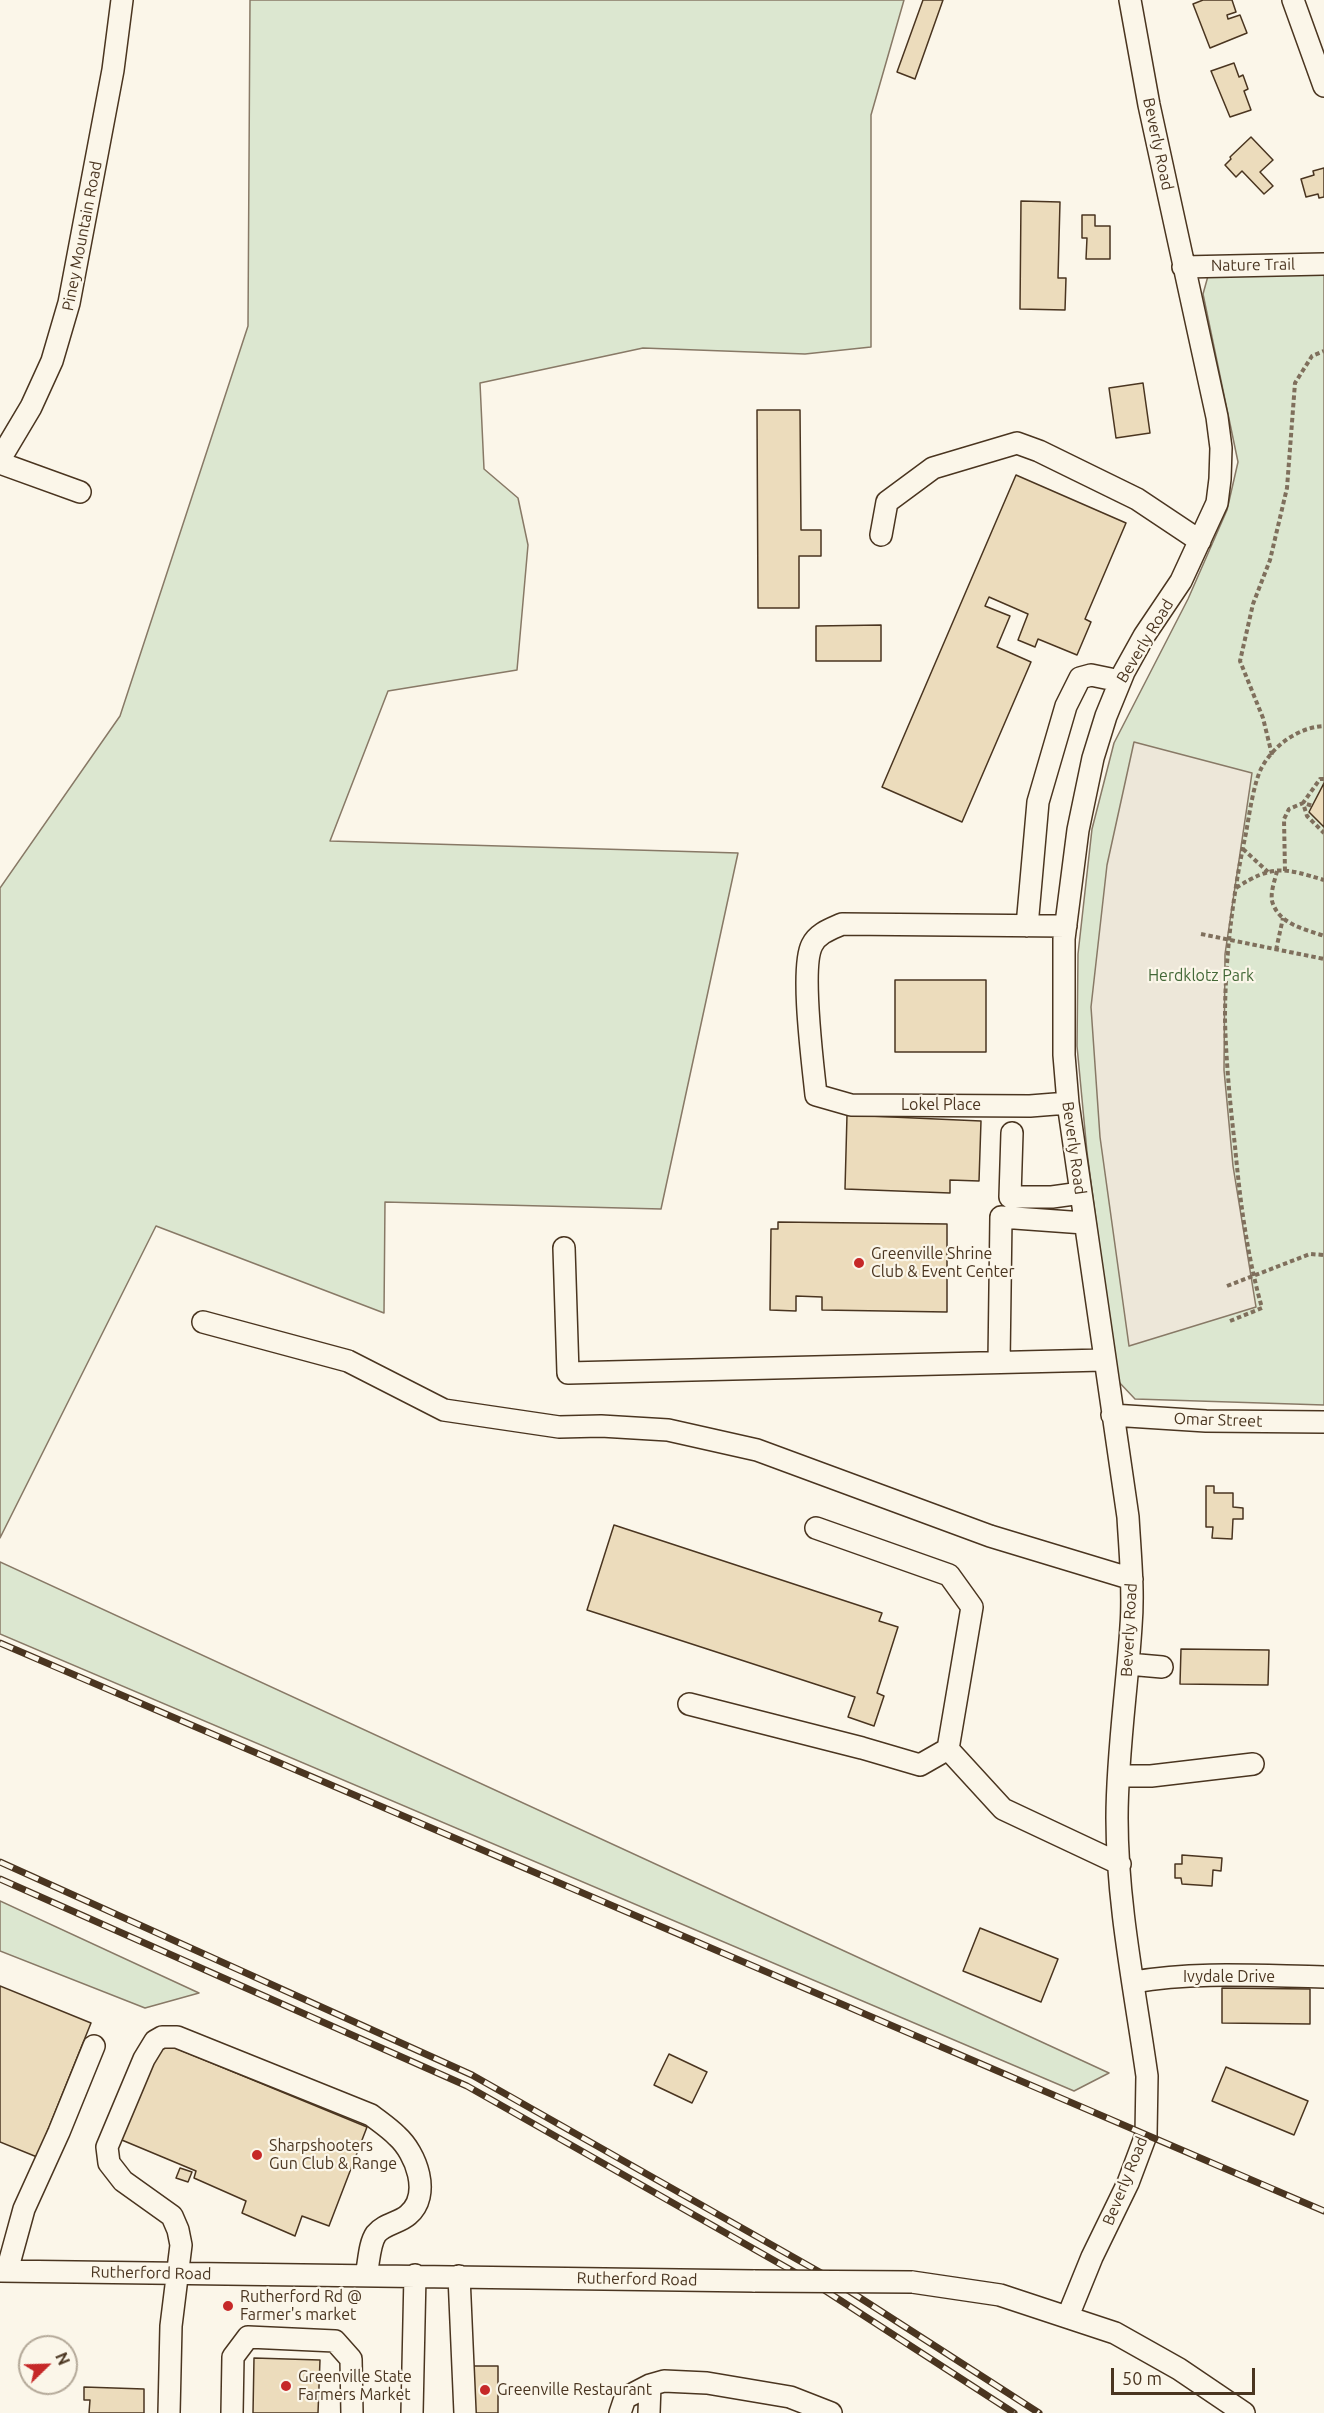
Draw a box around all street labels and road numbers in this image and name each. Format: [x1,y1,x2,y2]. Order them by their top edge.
street label: Beverly Road [1139,96,1177,192]
street label: Piney Mountain Road [58,159,106,313]
street label: Nature Trail [1211,255,1295,275]
street label: Beverly Road [1113,596,1177,686]
street label: Lokel Place [901,1095,981,1115]
street label: Beverly Road [1058,1100,1090,1196]
street label: Omar Street [1173,1409,1263,1431]
street label: Beverly Road [1117,1583,1141,1677]
street label: Ivydale Drive [1183,1967,1275,1987]
street label: Beverly Road [1098,2134,1152,2228]
street label: Rutherford Road [90,2262,212,2284]
street label: Rutherford Road [576,2268,698,2290]

